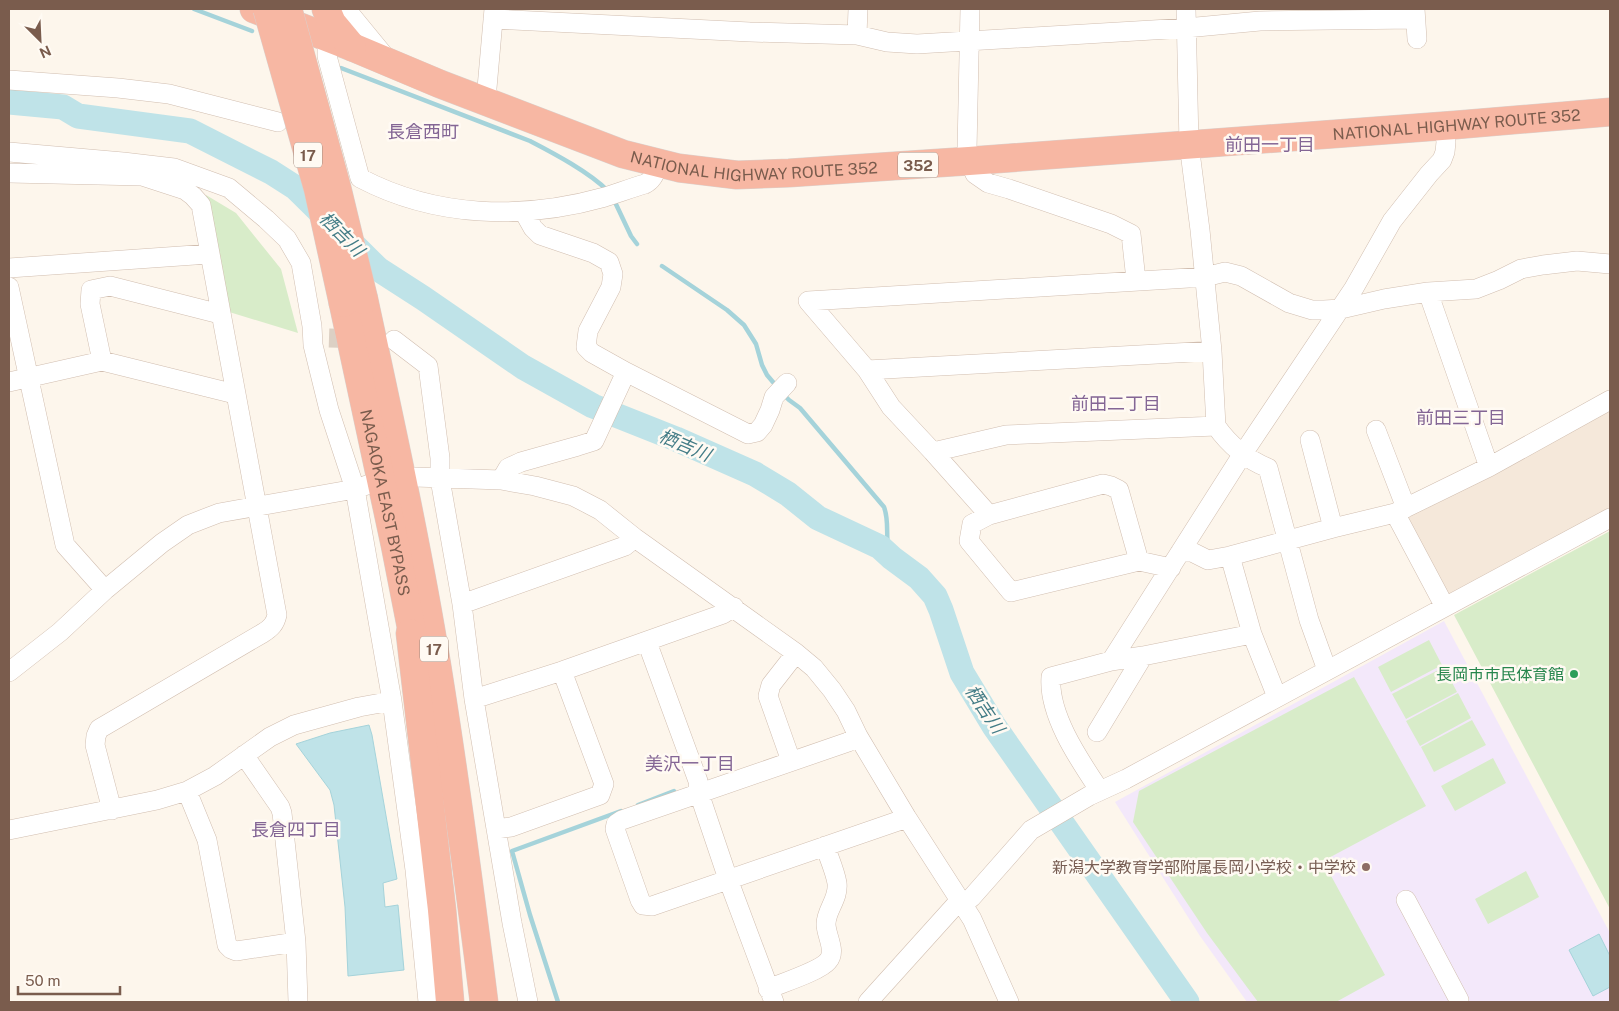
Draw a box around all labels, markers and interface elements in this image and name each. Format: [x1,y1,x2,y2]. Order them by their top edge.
north arrow [15,15,65,65]
text: N [37,42,54,61]
street label: NATIONAL HIGHWAY ROUTE 352 [1332,105,1581,144]
district label: 長倉西町 [387,121,459,142]
district label: 前田一丁目 [1225,134,1315,155]
road number: 17 [294,142,322,168]
street label: NATIONAL HIGHWAY ROUTE 352 [629,147,878,185]
road number: 352 [898,152,938,178]
water label: 栖吉川 [315,207,370,262]
district label: 前田二丁目 [1071,393,1161,414]
street label: NAGAOKA EAST BYPASS [357,407,414,597]
district label: 前田三丁目 [1416,407,1506,428]
water label: 栖吉川 [656,425,716,466]
road number: 17 [420,636,448,662]
place label: 長岡市市民体育館 [1436,665,1564,684]
marker: 長岡市市民体育館 [1568,668,1580,680]
water label: 栖吉川 [961,681,1010,739]
district label: 美沢一丁目 [645,753,735,774]
district label: 長倉四丁目 [251,819,341,840]
place label: 新潟大学教育学部附属長岡小学校・中学校 [1052,858,1356,877]
marker: 新潟大学教育学部附属長岡小学校・中学校 [1360,861,1372,873]
scale bar [18,964,120,996]
text: 50 m [25,972,60,989]

